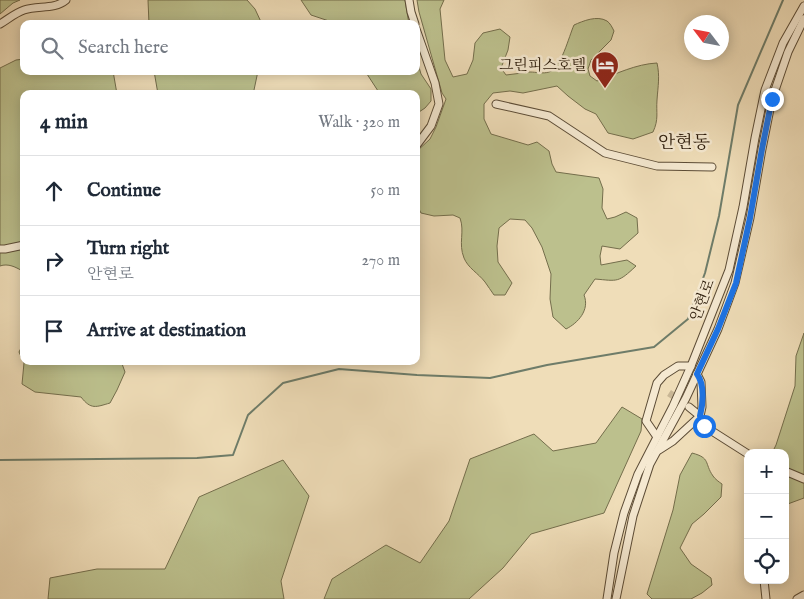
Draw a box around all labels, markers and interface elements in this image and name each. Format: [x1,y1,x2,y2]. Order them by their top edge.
north arrow [684,15,729,60]
search box [20,20,420,75]
icon: search [38,34,66,62]
text: Search here [78,36,169,60]
hotel icon: 그린피스호텔 [590,50,620,89]
place label: 그린피스호텔 [499,56,586,75]
route end [761,88,784,111]
text: 4 min [40,109,88,136]
text: Walk · 320 m [318,113,400,133]
district label: 안현동 [658,132,710,155]
icon: ahead [40,177,68,205]
text: Continue [87,179,161,203]
text: 50 m [371,181,400,201]
text: Turn right [87,237,169,261]
icon: right [40,247,68,275]
text: 270 m [361,251,400,271]
text: 안현로 [87,265,133,285]
street label: 안현로 [686,276,719,324]
icon: arrive [40,317,68,345]
text: Arrive at destination [87,319,246,343]
route start [693,415,716,438]
map controls [744,449,789,584]
button: + [744,449,789,494]
button: − [744,494,789,539]
button: locate [744,539,789,584]

